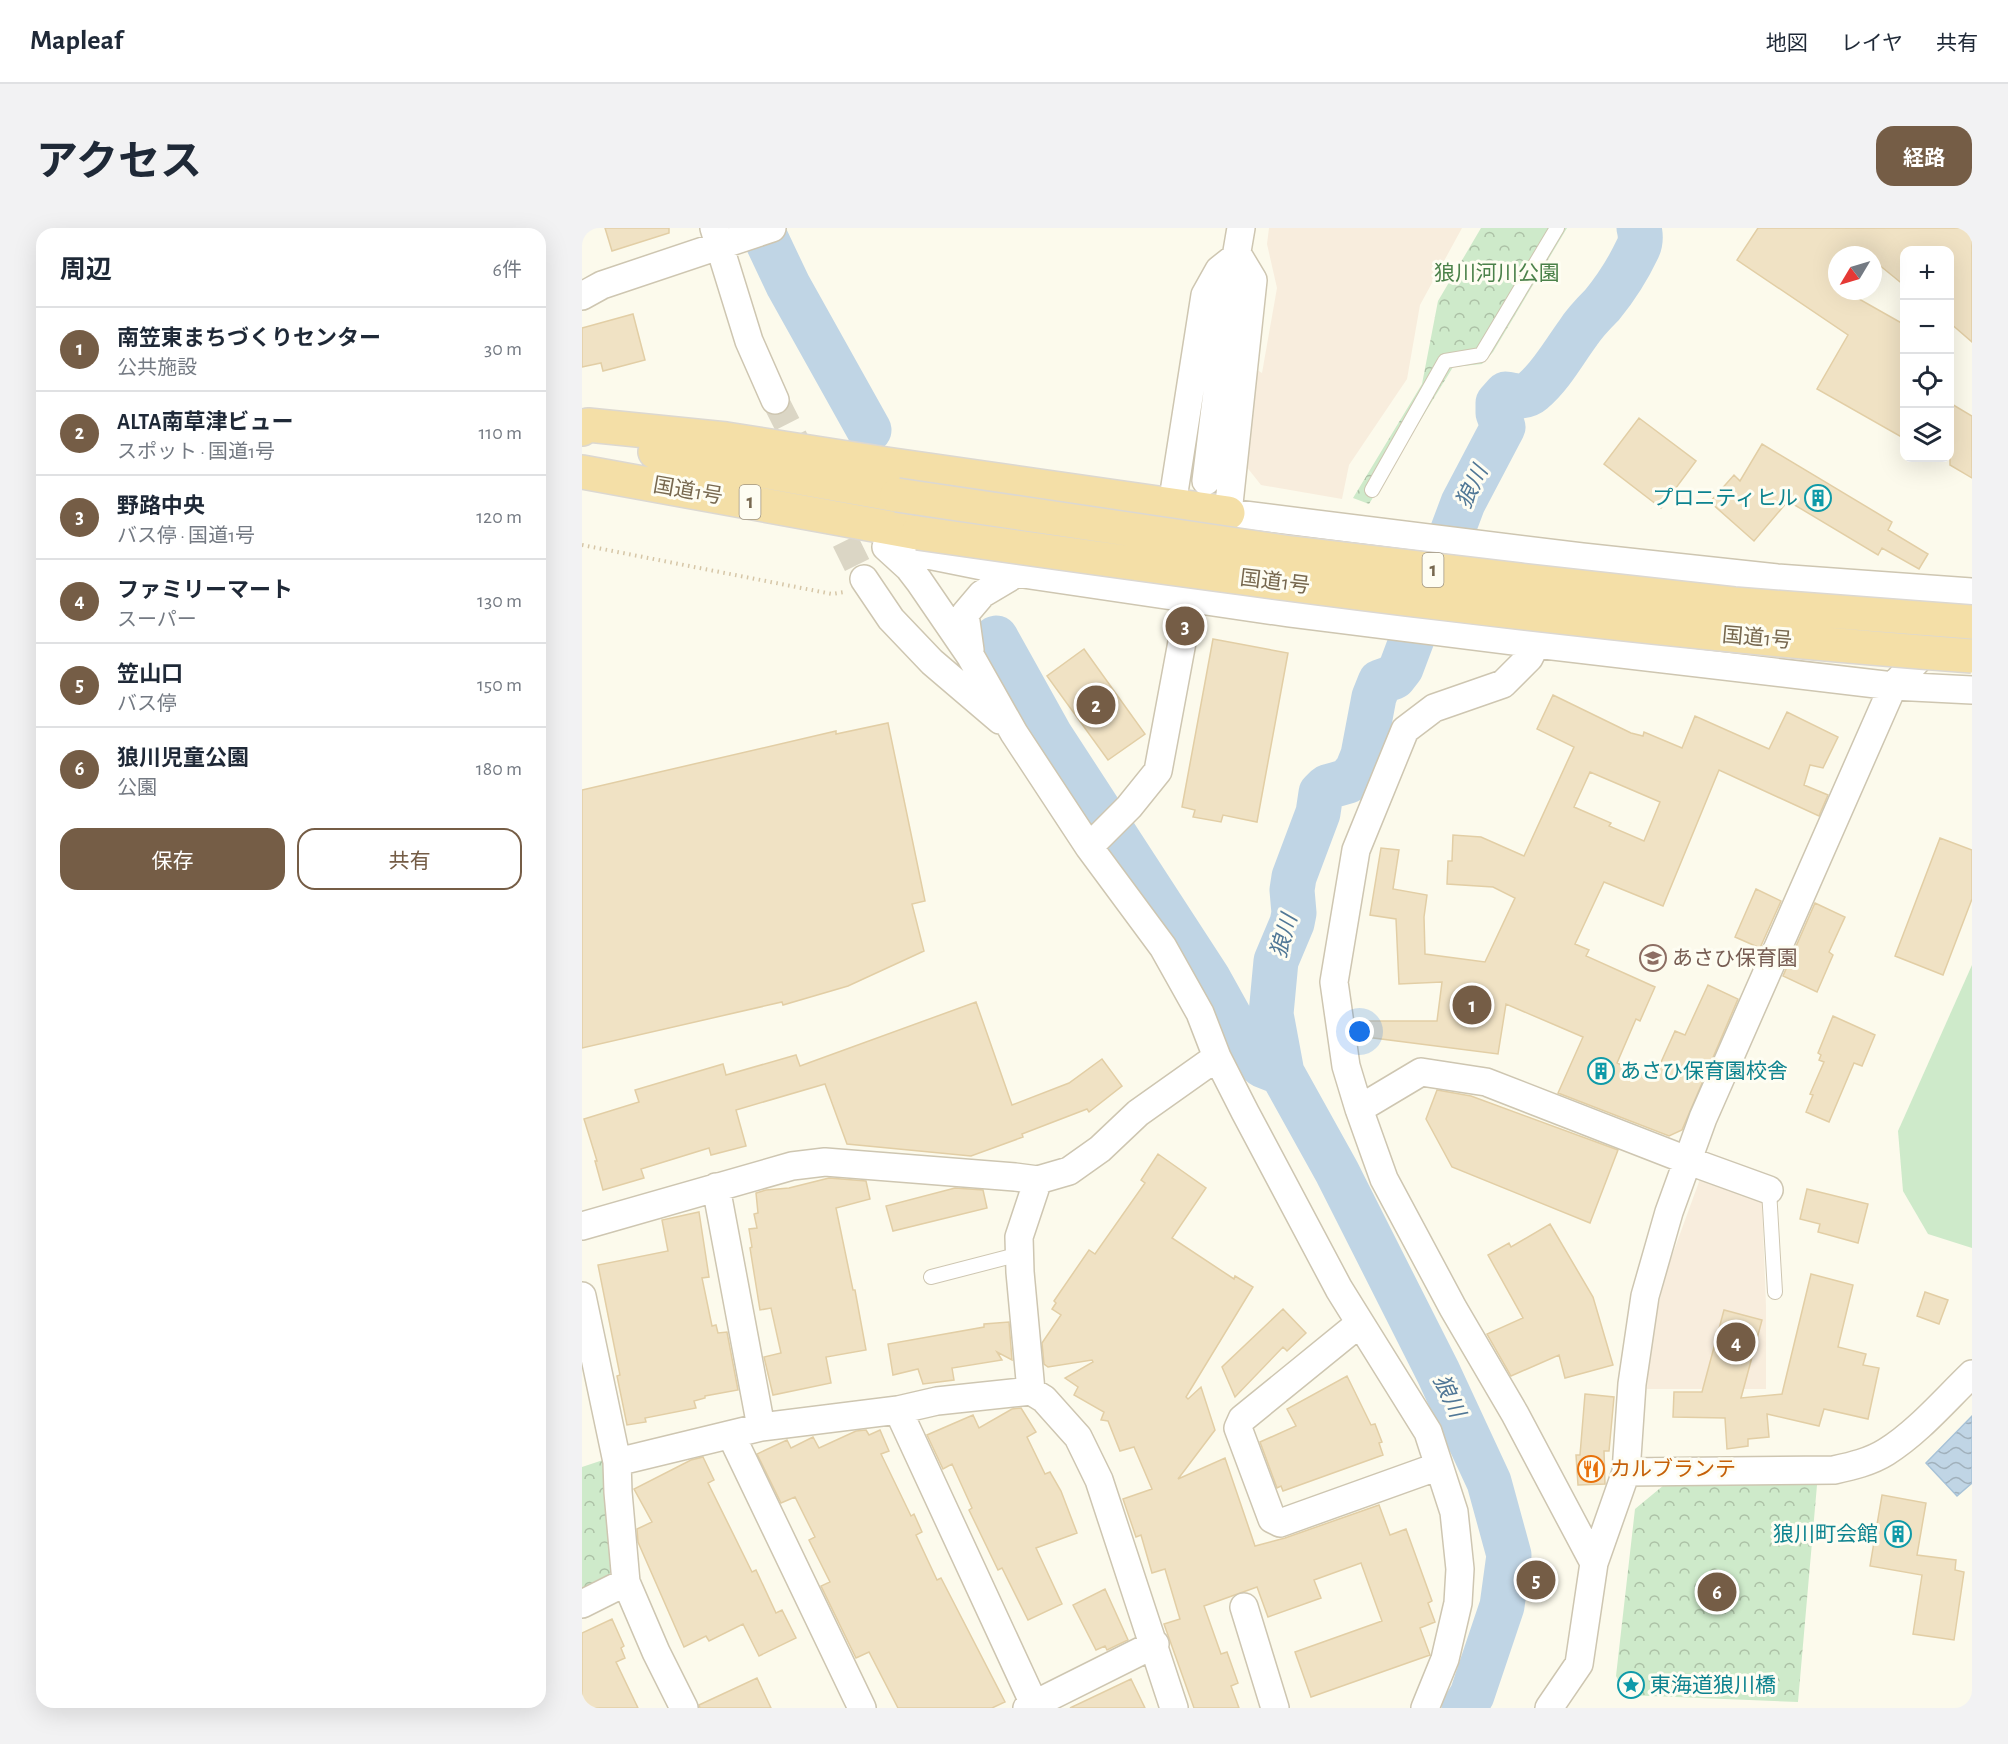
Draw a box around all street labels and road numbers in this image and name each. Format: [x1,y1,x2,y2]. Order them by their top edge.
street label: 国道1号 [652,474,725,507]
road number: 1 [740,485,760,519]
road number: 1 [1422,553,1444,587]
street label: 国道1号 [1239,566,1311,597]
street label: 国道1号 [1721,623,1793,652]

